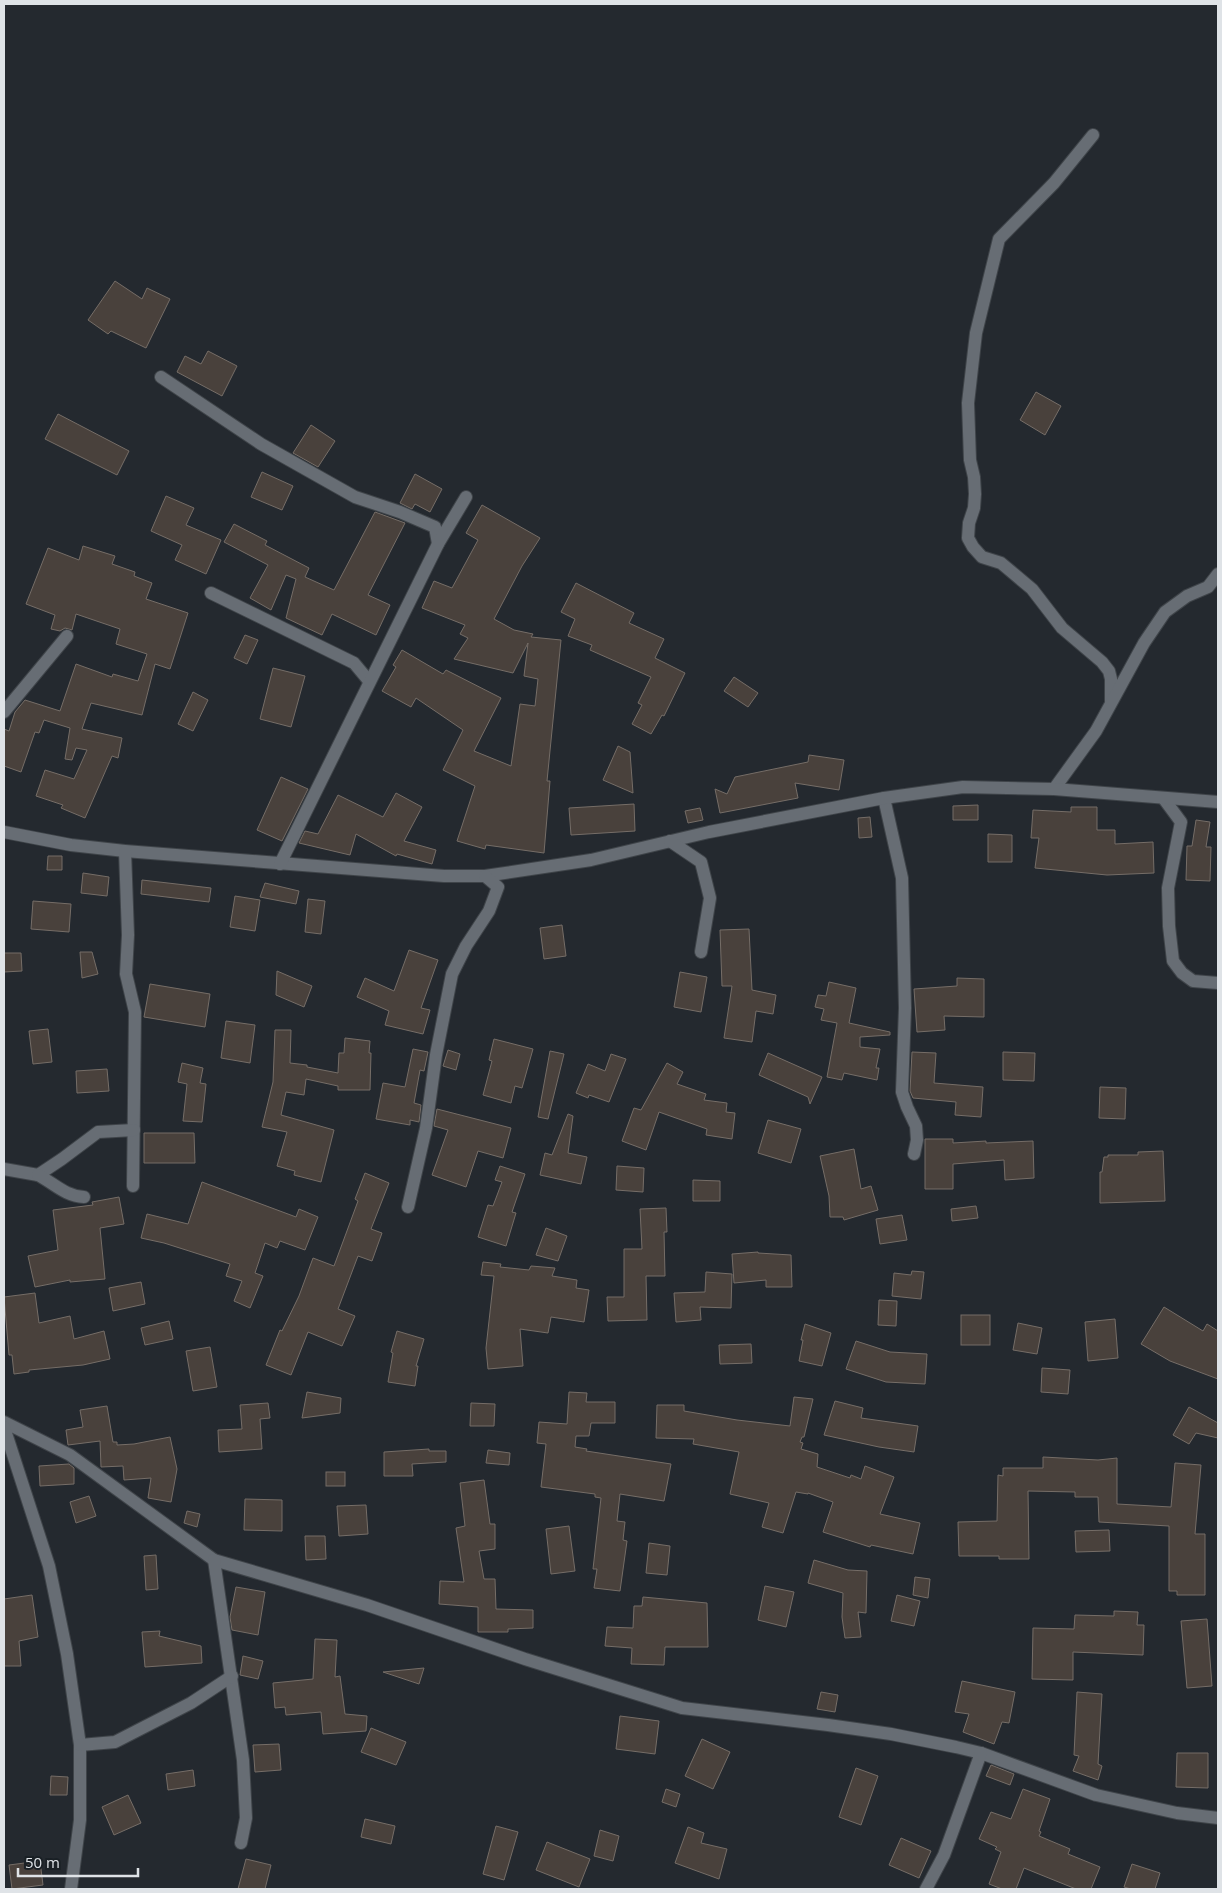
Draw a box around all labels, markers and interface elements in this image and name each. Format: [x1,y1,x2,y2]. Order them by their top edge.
scale bar [18,1846,138,1878]
text: 50 m [25,1852,60,1872]

